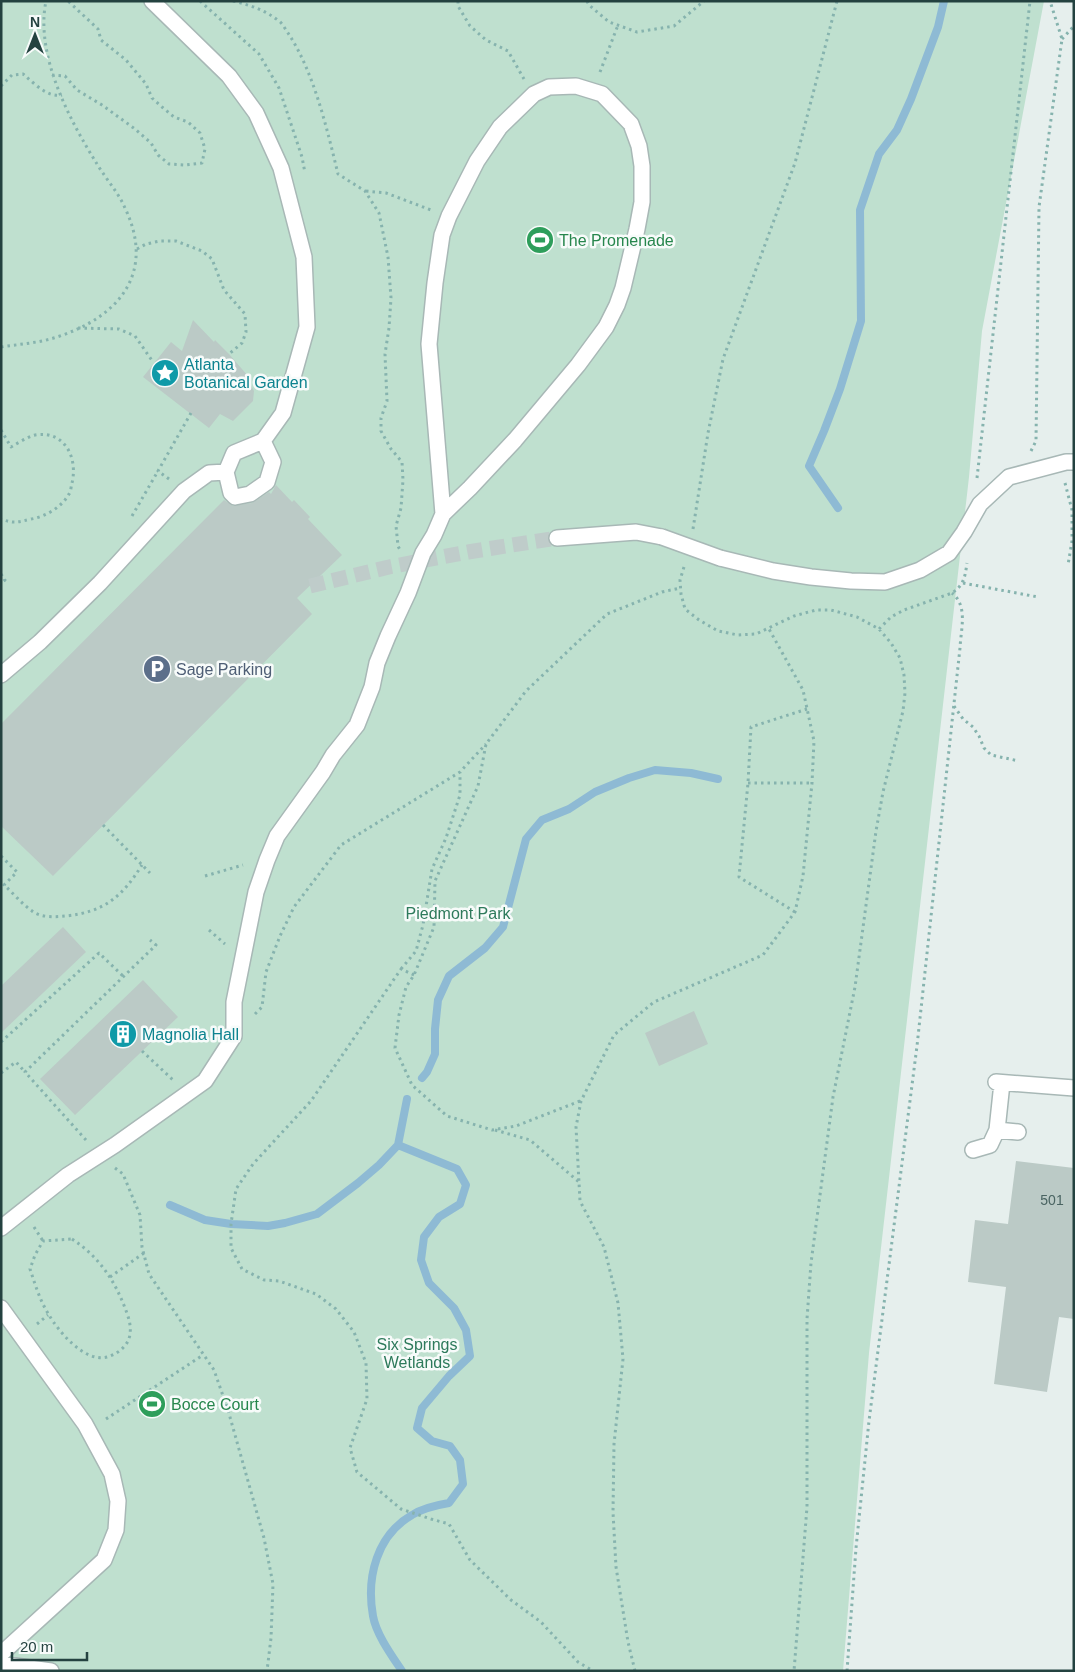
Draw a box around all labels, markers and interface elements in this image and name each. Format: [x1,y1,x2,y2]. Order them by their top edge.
north arrow [10,10,60,60]
text: N [30,14,40,30]
sports icon: The Promenade [525,225,555,255]
place label: The Promenade [559,232,674,249]
place label: Atlanta Botanical Garden [184,356,308,391]
place icon: Atlanta Botanical Garden [150,358,180,388]
parking icon: Sage Parking [142,654,172,684]
place label: Sage Parking [176,661,272,678]
park label: Piedmont Park [406,905,511,922]
building icon: Magnolia Hall [108,1019,138,1049]
place label: Magnolia Hall [142,1026,239,1043]
house number: 501 [1040,1192,1064,1208]
park label: Six Springs Wetlands [377,1336,457,1371]
sports icon: Bocce Court [137,1389,167,1419]
place label: Bocce Court [171,1396,260,1413]
scale bar [12,1630,88,1662]
text: 20 m [20,1638,53,1655]

